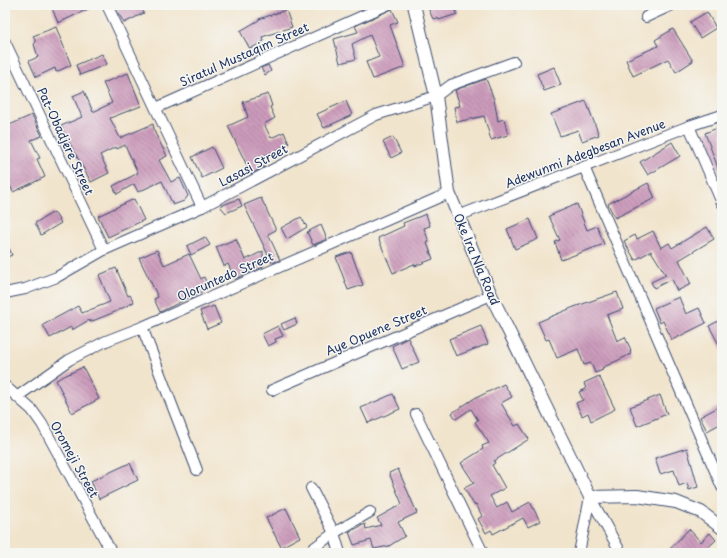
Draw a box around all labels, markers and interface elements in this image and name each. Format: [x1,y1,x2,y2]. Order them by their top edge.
street label: Siratul Mustaqim Street [177,17,311,91]
street label: Pat-Obadjere Street [33,84,99,198]
street label: Adewunmi Adegbesan Avenue [502,114,668,192]
street label: Lasasi Street [215,139,291,191]
street label: Oke Ira Nla Road [449,210,505,308]
street label: Oloruntedo Street [174,247,276,305]
street label: Aye Opuene Street [323,301,429,359]
street label: Oromeji Street [46,417,104,501]

